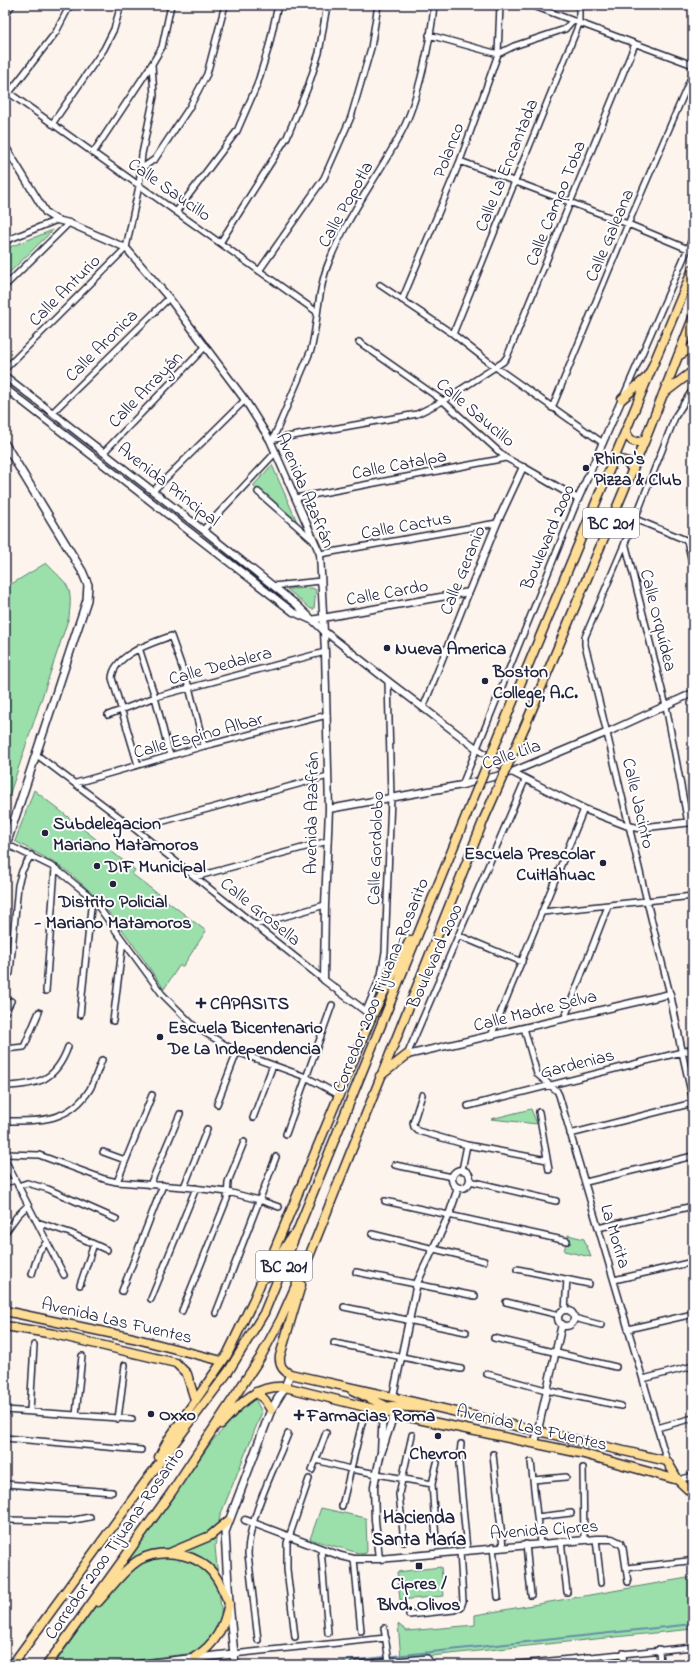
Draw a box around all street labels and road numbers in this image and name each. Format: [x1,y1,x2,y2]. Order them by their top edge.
street label: Calle La Encantada [469,95,546,236]
street label: Polanco [427,119,472,182]
street label: Calle Campo Toba [520,137,594,270]
street label: Calle Saucillo [122,152,216,229]
street label: Calle Popotla [312,157,381,253]
street label: Calle Galeana [580,185,642,286]
street label: Calle Anturio [23,249,107,333]
street label: Calle Aronica [60,304,145,389]
street label: Calle Arrayán [103,346,190,435]
street label: Calle Saucillo [429,373,520,454]
street label: Avenida Azafrán [268,429,340,552]
street label: Avenida Principal [111,437,225,534]
street label: Calle Catalpa [350,444,449,488]
street label: Boulevard 2000 [515,481,583,595]
street label: Calle Cactus [359,506,454,548]
road number: BC 201 [583,508,639,538]
street label: Calle Geranio [434,522,494,619]
street label: Calle Orquídea [632,567,682,674]
street label: Calle Cardo [344,574,430,614]
street label: Calle Dedalera [166,641,275,693]
street label: Calle Espino Albar [131,707,267,767]
street label: Calle Lila [479,734,545,778]
street label: Avenida Azafrán [299,751,327,875]
street label: Calle Jacinto [614,756,660,851]
street label: Calle Gordolobo [362,791,392,906]
street label: Calle Grosella [214,872,306,953]
street label: Corredor 2000 Tijuana-Rosarito [327,874,437,1097]
street label: Boulevard 2000 [401,900,471,1014]
street label: Calle Madre Selva [471,984,600,1040]
street label: Gardenias [538,1043,617,1087]
street label: La Morita [592,1201,636,1272]
road number: BC 201 [256,1251,312,1281]
street label: Avenida Las Fuentes [39,1292,195,1352]
street label: Avenida Las Fuentes [454,1399,610,1459]
street label: Corredor 2000 Tijuana-Rosarito [39,1443,192,1646]
street label: Avenida Cipres [489,1514,599,1548]

